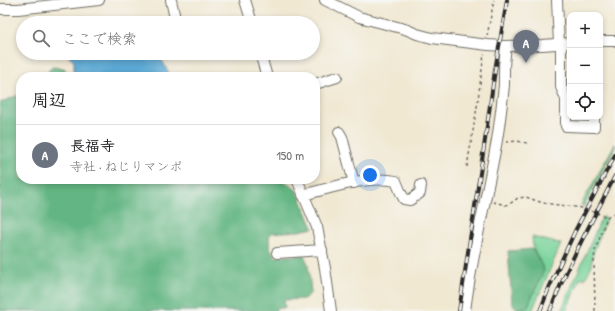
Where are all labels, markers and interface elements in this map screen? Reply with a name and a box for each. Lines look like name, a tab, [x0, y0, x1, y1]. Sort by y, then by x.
map controls	[567, 12, 603, 120]
button: +	[567, 12, 603, 48]
search box	[16, 16, 320, 60]
icon: search	[30, 27, 52, 49]
text: ここで検索	[62, 28, 137, 49]
pin: A	[513, 30, 539, 63]
button: −	[567, 48, 603, 84]
button: locate	[567, 84, 603, 120]
text: 周辺	[32, 88, 66, 111]
text: 長福寺	[70, 135, 115, 156]
text: A	[42, 146, 48, 164]
text: 150 m	[276, 146, 304, 164]
text: 寺社 · ねじりマンポ	[70, 157, 183, 175]
your location	[360, 165, 380, 185]

